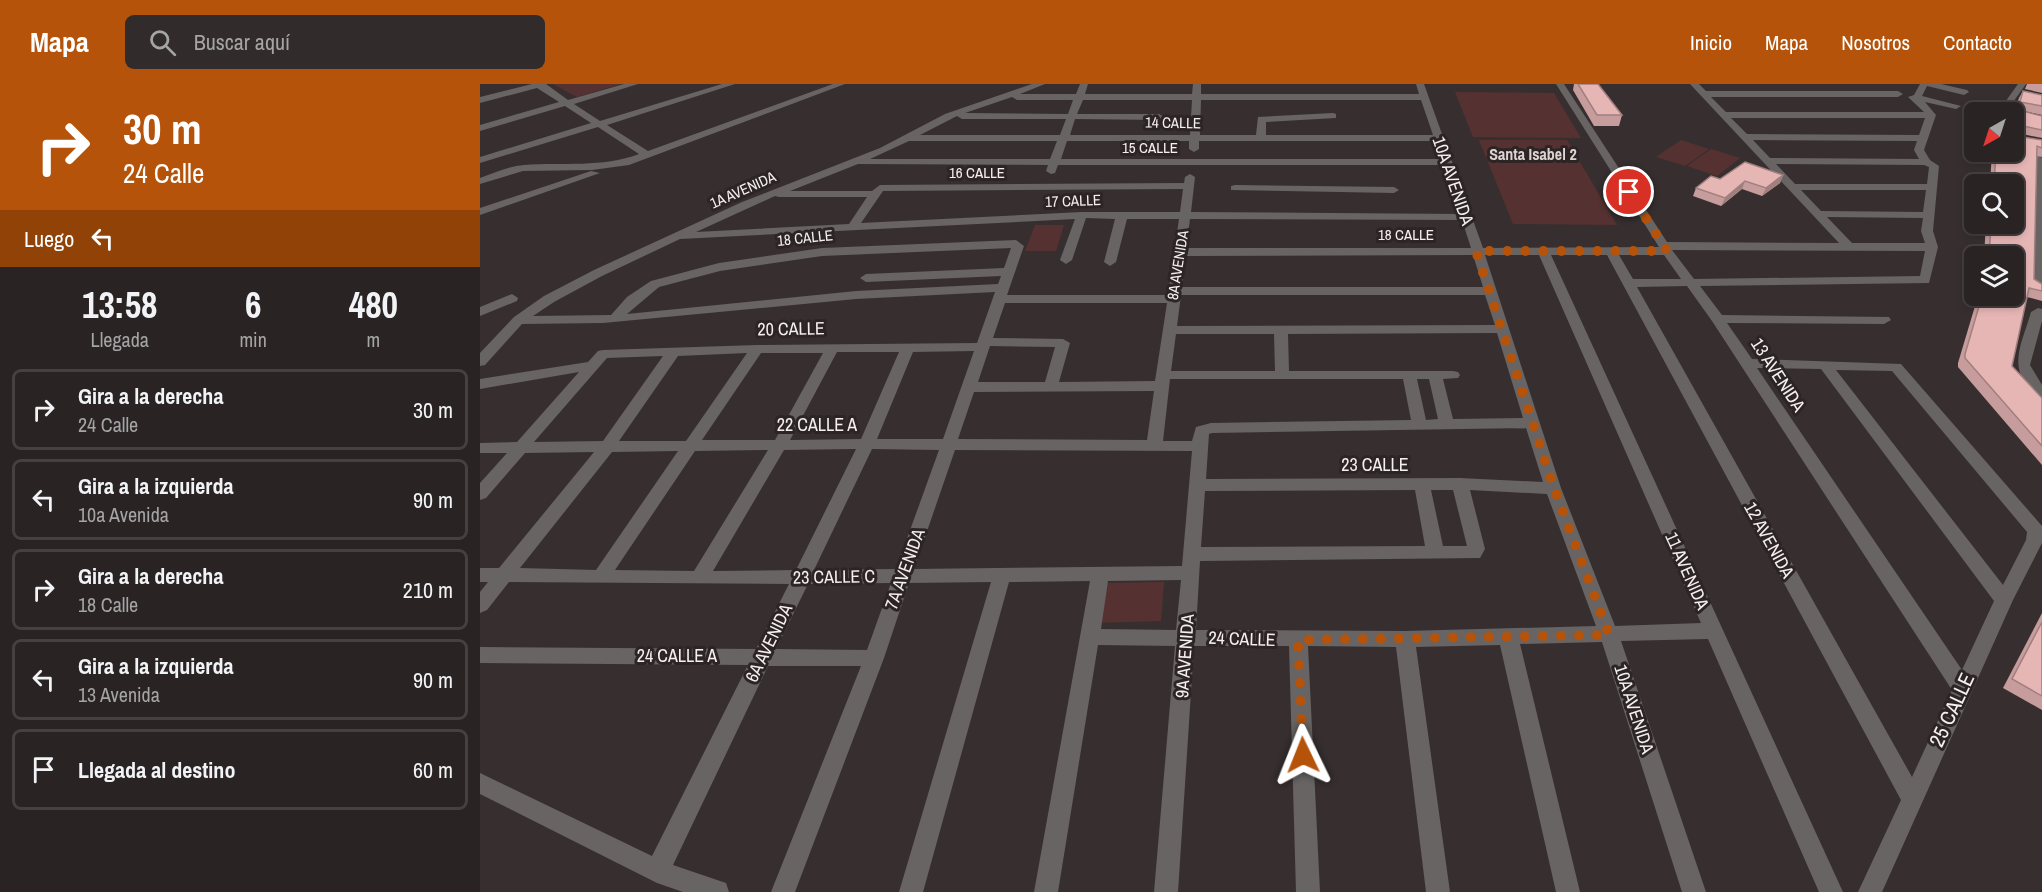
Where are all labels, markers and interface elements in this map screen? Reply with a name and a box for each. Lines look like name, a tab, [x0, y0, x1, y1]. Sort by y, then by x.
search box	[125, 15, 545, 69]
text: Mapa	[30, 23, 89, 61]
icon: search	[146, 26, 179, 59]
text: Buscar aquí	[194, 27, 290, 57]
text: Inicio	[1690, 28, 1732, 57]
text: Mapa	[1765, 28, 1808, 57]
text: Nosotros	[1841, 28, 1910, 57]
text: Contacto	[1943, 28, 2012, 57]
text: 30 m	[123, 101, 202, 157]
north arrow	[1964, 102, 2024, 162]
map controls	[1964, 102, 2024, 306]
icon: right	[24, 108, 102, 186]
street label: 14 CALLE	[1145, 112, 1201, 133]
street label: 10A AVENIDA	[1427, 133, 1480, 229]
street label: 15 CALLE	[1122, 137, 1178, 158]
district label: Santa Isabel 2	[1489, 143, 1577, 165]
text: 24 Calle	[123, 155, 204, 191]
street label: 16 CALLE	[949, 162, 1005, 183]
street label: 1A AVENIDA	[706, 165, 780, 213]
pin	[1603, 166, 1654, 217]
button: search	[1964, 174, 2024, 234]
icon: arrive	[1612, 175, 1645, 208]
street label: 17 CALLE	[1045, 189, 1101, 212]
icon: left	[86, 222, 119, 255]
text: Luego	[24, 224, 74, 254]
street label: 18 CALLE	[776, 224, 834, 251]
street label: 18 CALLE	[1378, 224, 1434, 245]
street label: 8A AVENIDA	[1162, 228, 1193, 301]
button: layers	[1964, 246, 2024, 306]
text: 13:58	[82, 281, 157, 329]
text: 6	[245, 281, 261, 329]
text: 480	[349, 281, 398, 329]
street label: 20 CALLE	[757, 315, 825, 342]
text: Llegada	[91, 326, 149, 353]
text: min	[239, 326, 267, 353]
text: m	[367, 326, 380, 353]
street label: 13 AVENIDA	[1745, 333, 1812, 417]
text: Gira a la derecha	[78, 381, 223, 411]
icon: right	[27, 393, 60, 426]
text: 30 m	[413, 395, 453, 425]
text: 24 Calle	[78, 411, 138, 438]
street label: 22 CALLE A	[777, 412, 857, 437]
street label: 23 CALLE	[1341, 452, 1409, 477]
text: Gira a la izquierda	[78, 471, 233, 501]
icon: left	[27, 483, 60, 516]
text: 90 m	[413, 485, 453, 515]
street label: 12 AVENIDA	[1738, 497, 1801, 582]
text: 10a Avenida	[78, 501, 169, 528]
street label: 7A AVENIDA	[878, 525, 931, 613]
street label: 11 AVENIDA	[1659, 528, 1716, 614]
text: Gira a la derecha	[78, 561, 223, 591]
street label: 23 CALLE C	[793, 563, 875, 590]
icon: right	[27, 573, 60, 606]
text: 210 m	[403, 575, 453, 605]
text: 18 Calle	[78, 591, 138, 618]
street label: 6A AVENIDA	[739, 599, 798, 686]
street label: 9A AVENIDA	[1169, 613, 1200, 699]
street label: 24 CALLE	[1208, 625, 1276, 652]
street label: 24 CALLE A	[637, 643, 717, 668]
text: Gira a la izquierda	[78, 651, 233, 681]
street label: 10A AVENIDA	[1608, 661, 1661, 757]
icon: left	[27, 663, 60, 696]
text: 90 m	[413, 665, 453, 695]
street label: 25 CALLE	[1922, 668, 1981, 751]
text: 13 Avenida	[78, 681, 160, 708]
position arrow	[1271, 723, 1335, 787]
icon: arrive	[27, 753, 60, 786]
text: Llegada al destino	[78, 755, 235, 785]
text: 60 m	[413, 755, 453, 785]

